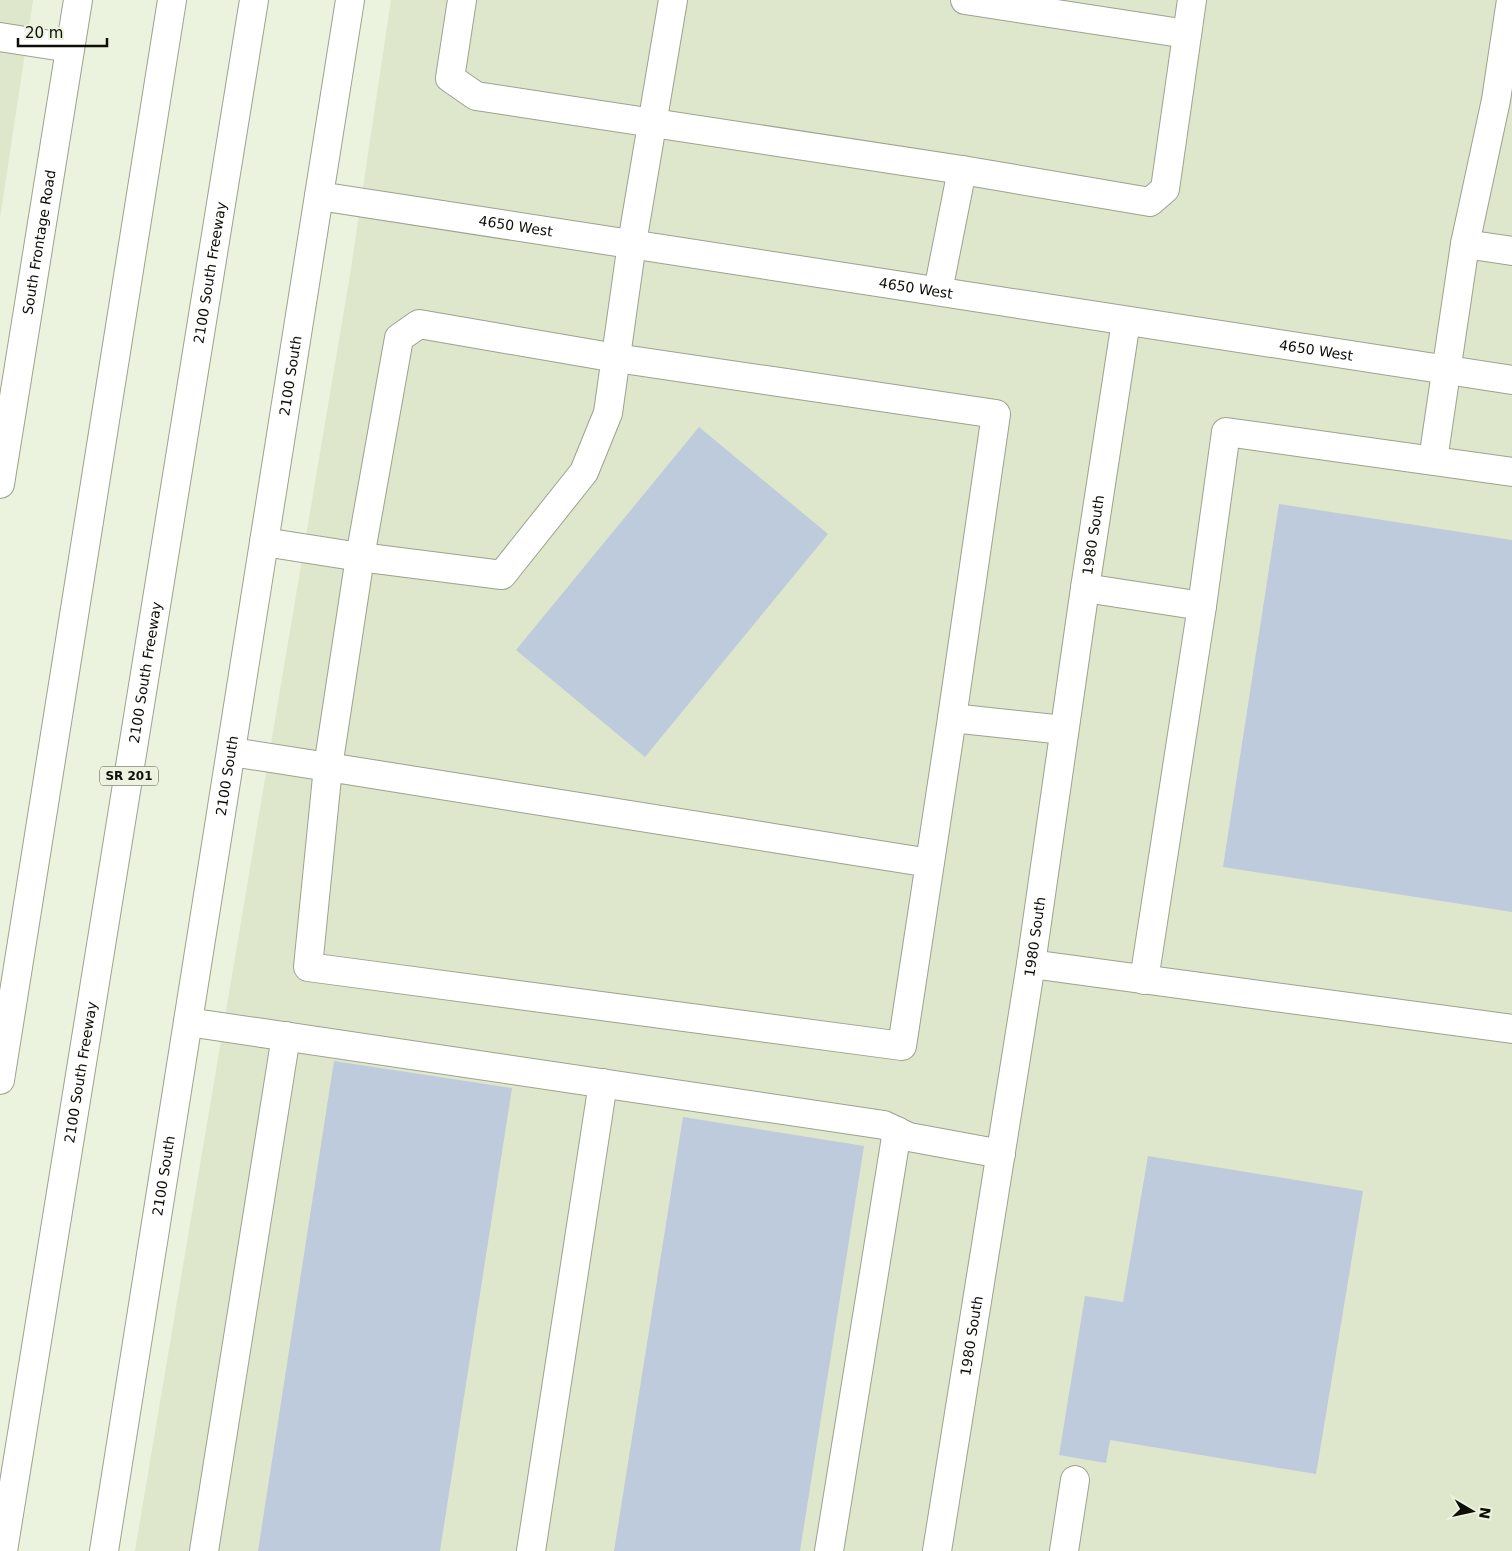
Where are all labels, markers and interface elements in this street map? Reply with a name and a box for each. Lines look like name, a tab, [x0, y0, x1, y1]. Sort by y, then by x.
scale bar	[18, 15, 106, 47]
text: 20 m	[25, 24, 63, 42]
street label: South Frontage Road	[19, 169, 59, 316]
street label: 2100 South Freeway	[191, 201, 229, 345]
street label: 4650 West	[478, 212, 554, 240]
street label: 4650 West	[878, 274, 955, 302]
street label: 2100 South	[276, 335, 305, 417]
street label: 4650 West	[1278, 337, 1355, 364]
street label: 1980 South	[1079, 494, 1107, 576]
street label: 2100 South Freeway	[126, 600, 165, 744]
street label: 2100 South	[213, 735, 241, 817]
road number: SR 201	[100, 766, 158, 786]
street label: 1980 South	[1021, 896, 1049, 978]
street label: 2100 South Freeway	[61, 1000, 100, 1144]
street label: 2100 South	[149, 1135, 178, 1217]
street label: 1980 South	[957, 1295, 986, 1377]
north arrow	[1447, 1486, 1497, 1536]
text: N	[1476, 1506, 1494, 1520]

